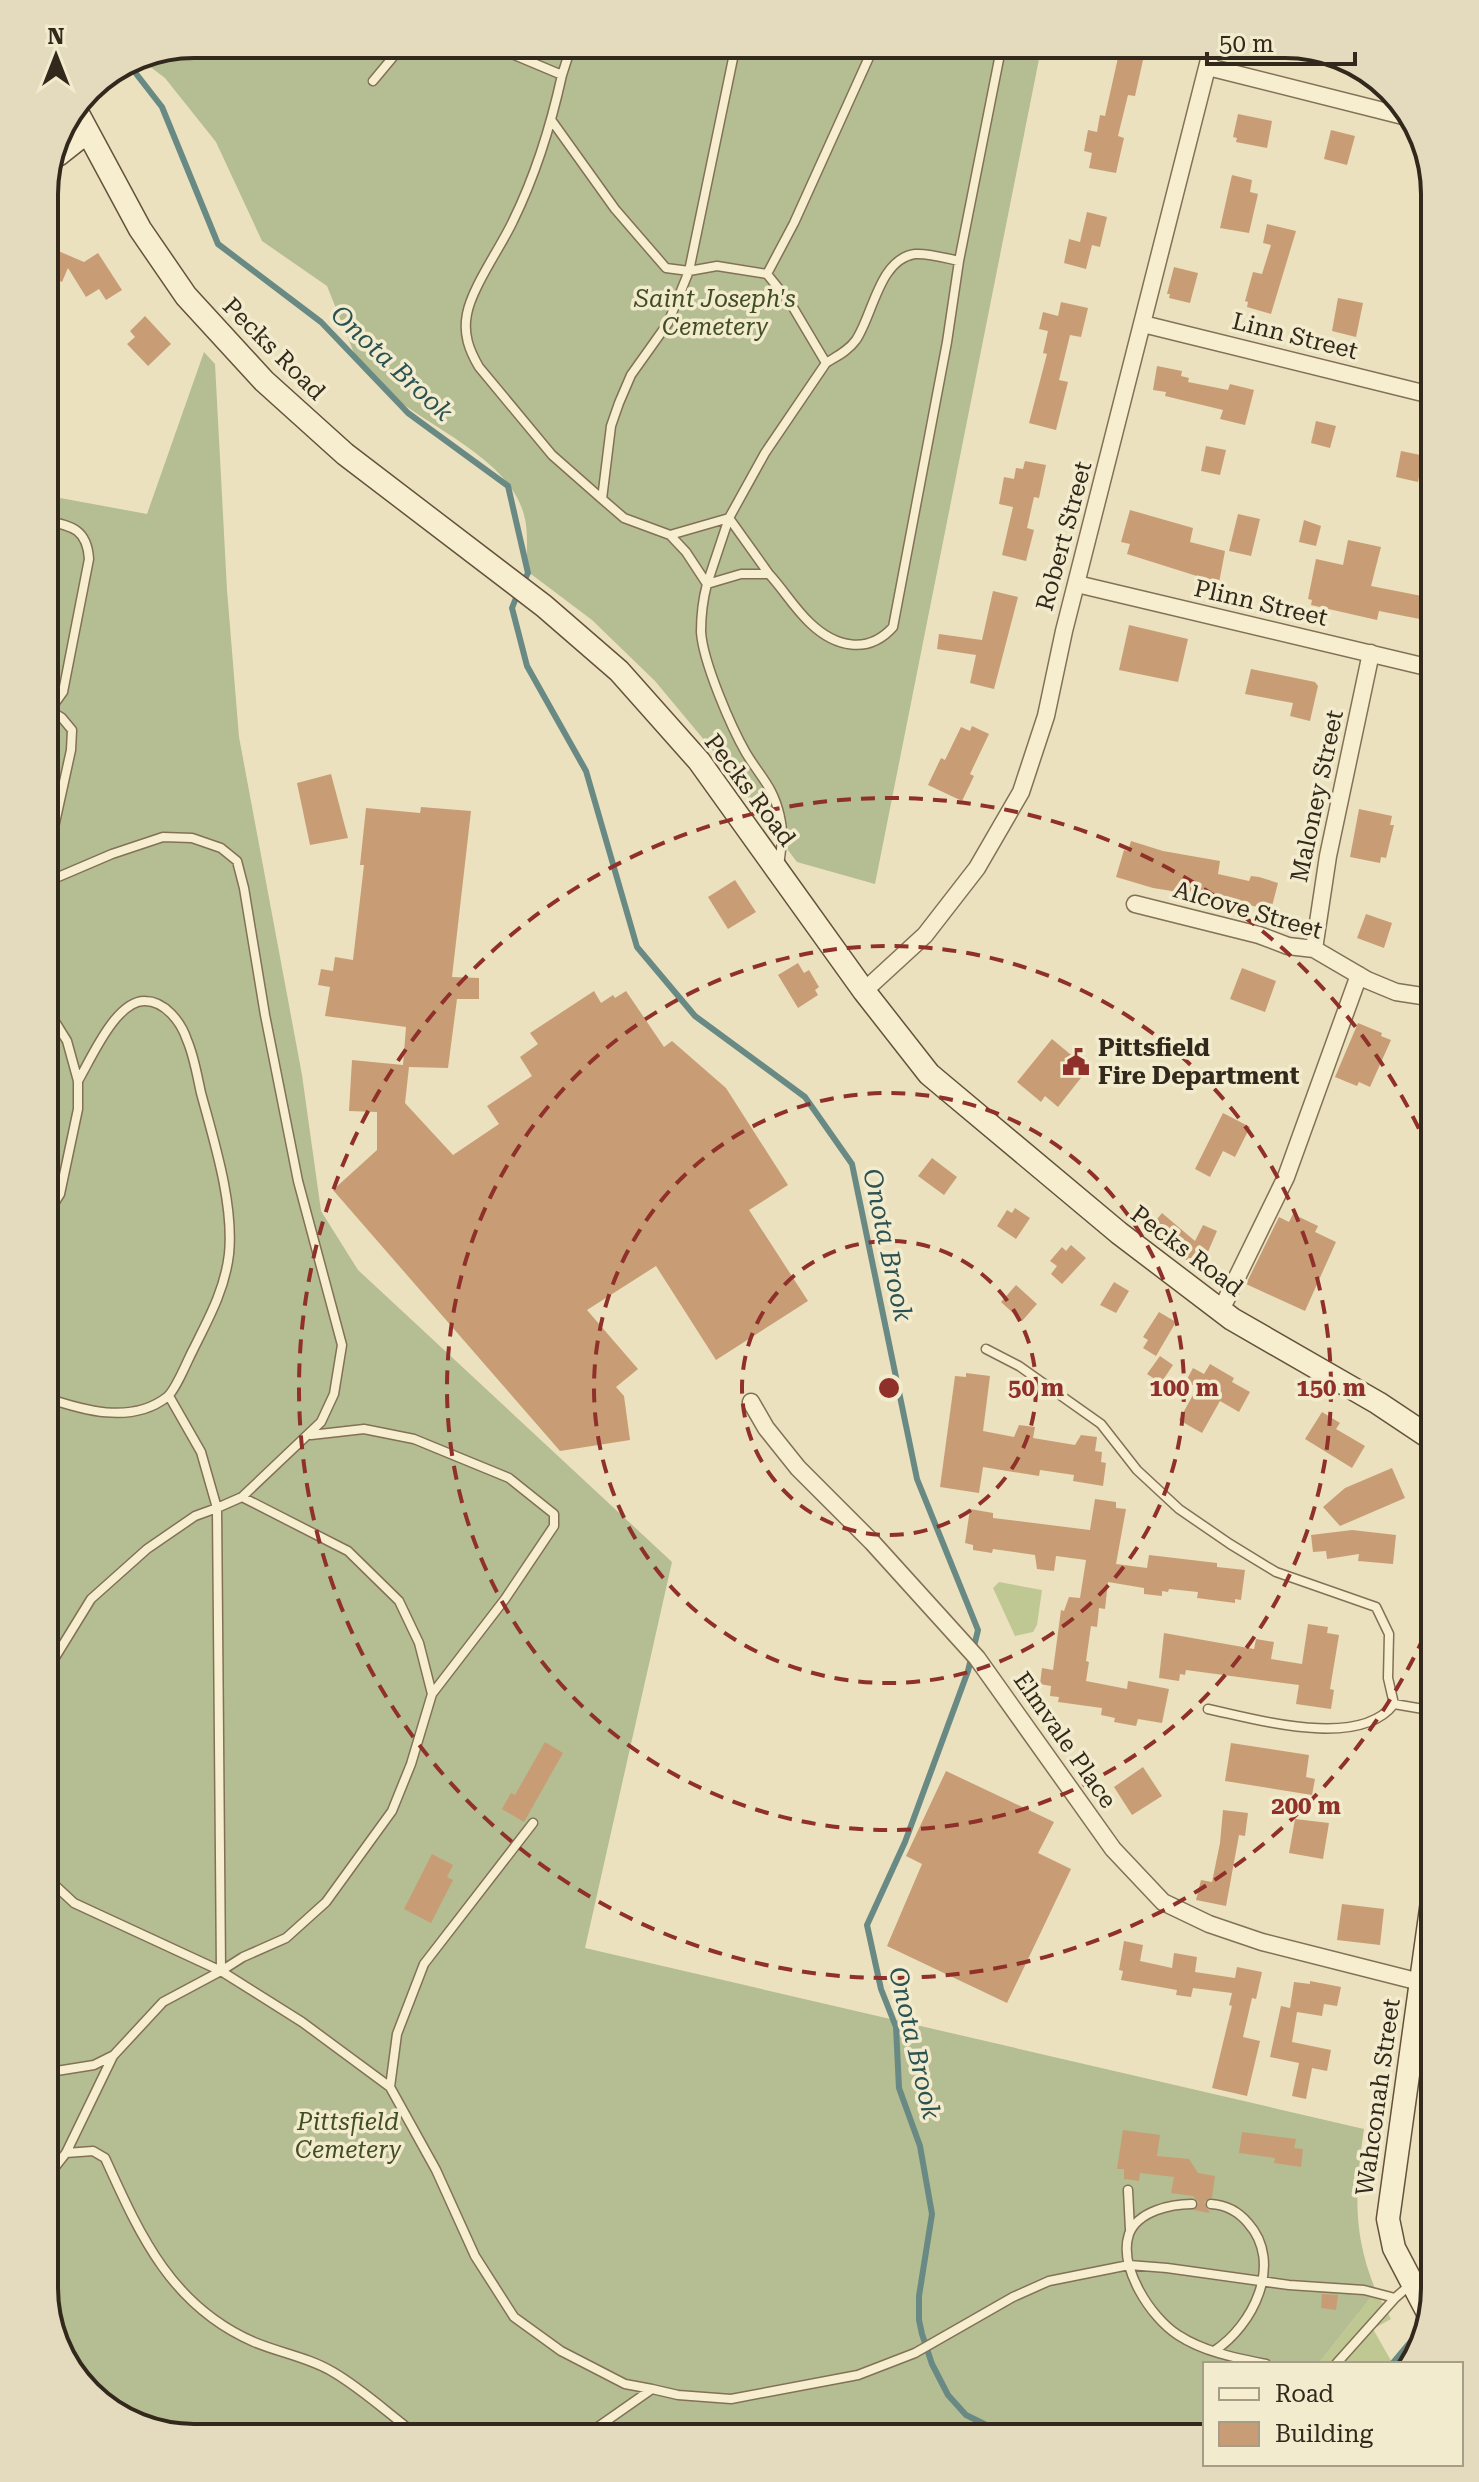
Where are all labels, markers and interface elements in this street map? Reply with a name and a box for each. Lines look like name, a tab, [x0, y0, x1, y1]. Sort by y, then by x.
north arrow	[16, 16, 96, 96]
scale bar	[1207, 16, 1355, 66]
text: N	[48, 24, 65, 49]
text: 50 m	[1219, 30, 1274, 58]
park label: Saint Joseph's Cemetery	[633, 285, 796, 341]
street label: Pecks Road	[217, 292, 331, 406]
water label: Onota Brook	[325, 299, 460, 428]
street label: Linn Street	[1229, 307, 1361, 365]
street label: Robert Street	[1031, 458, 1097, 614]
street label: Plinn Street	[1191, 574, 1331, 632]
street label: Maloney Street	[1285, 707, 1349, 885]
street label: Pecks Road	[699, 728, 801, 852]
street label: Alcove Street	[1170, 875, 1326, 945]
place label: Pittsfield Fire Department	[1098, 1034, 1300, 1090]
public building icon: Pittsfield Fire Department	[1061, 1047, 1091, 1077]
water label: Onota Brook	[857, 1166, 919, 1325]
street label: Pecks Road	[1125, 1200, 1249, 1302]
centre of rings	[875, 1374, 903, 1402]
text: 50 m	[1008, 1374, 1064, 1402]
text: 100 m	[1149, 1374, 1219, 1402]
text: 150 m	[1296, 1374, 1366, 1402]
street label: Elmvale Place	[1008, 1667, 1122, 1813]
text: 200 m	[1271, 1792, 1341, 1820]
water label: Onota Brook	[883, 1964, 947, 2123]
street label: Wahconah Street	[1350, 1997, 1406, 2197]
park label: Pittsfield Cemetery	[295, 2108, 402, 2164]
legend	[1203, 2362, 1463, 2466]
text: Road	[1275, 2380, 1334, 2408]
text: Building	[1275, 2420, 1373, 2448]

